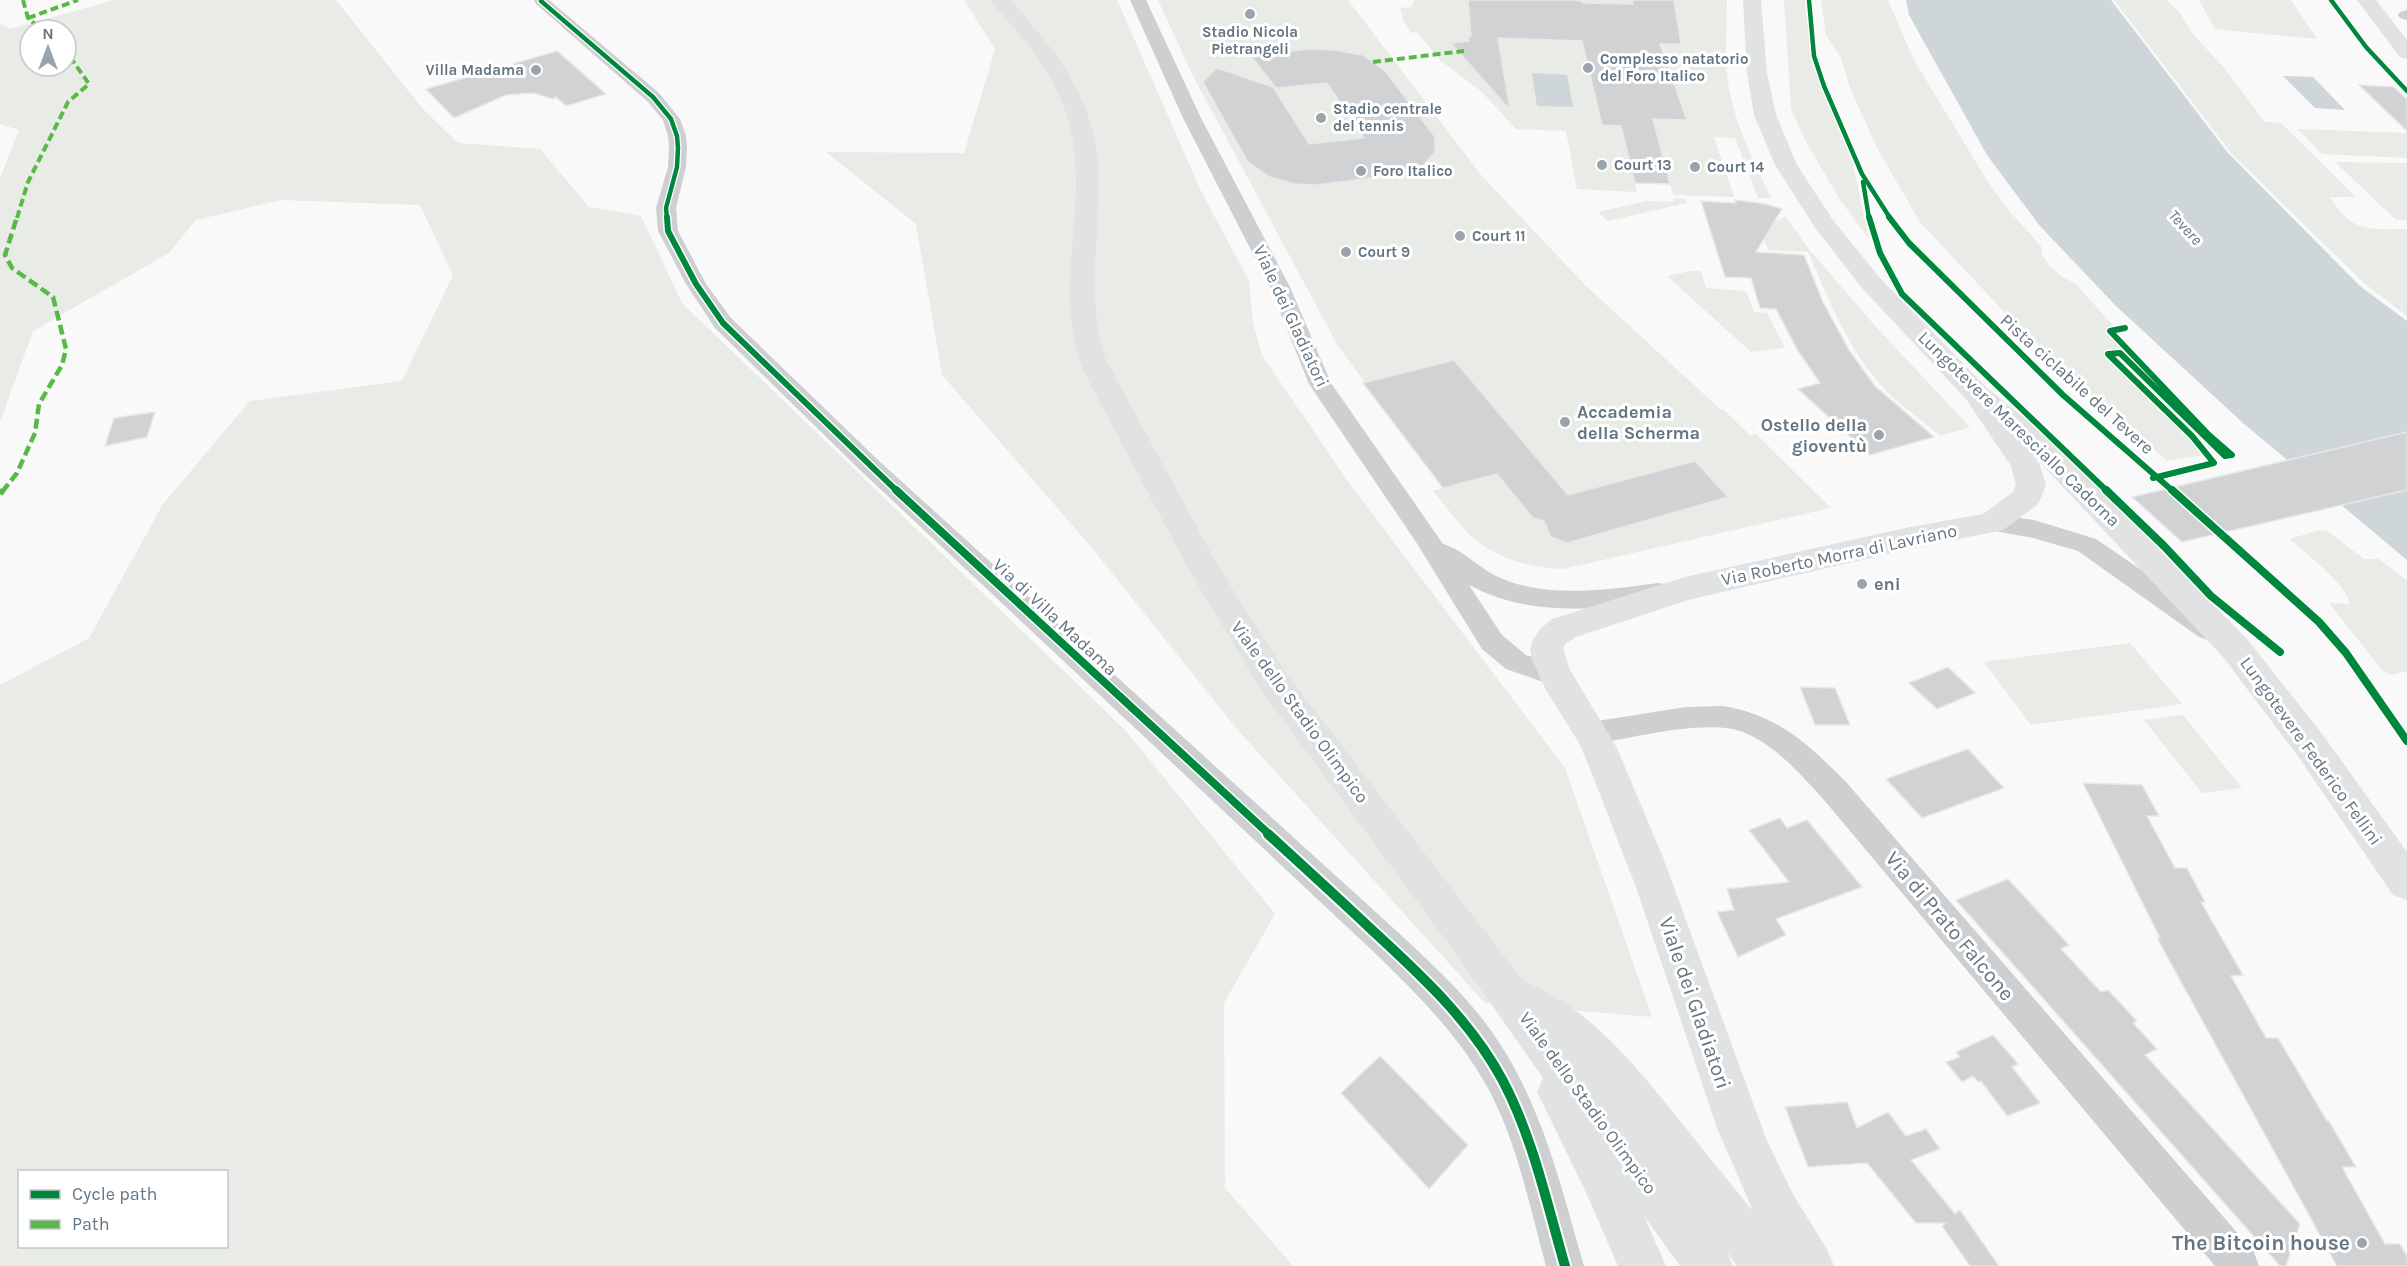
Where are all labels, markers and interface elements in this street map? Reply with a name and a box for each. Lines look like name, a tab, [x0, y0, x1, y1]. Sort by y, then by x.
marker: Stadio Nicola Pietrangeli	[1243, 7, 1257, 21]
north arrow	[18, 18, 78, 78]
place label: Stadio Nicola Pietrangeli	[1202, 23, 1298, 58]
text: N	[42, 24, 54, 43]
place label: Complesso natatorio del Foro Italico	[1600, 50, 1749, 85]
place label: Villa Madama	[425, 61, 524, 79]
marker: Complesso natatorio del Foro Italico	[1581, 61, 1595, 75]
marker: Villa Madama	[529, 63, 543, 77]
place label: Stadio centrale del tennis	[1333, 100, 1442, 135]
marker: Stadio centrale del tennis	[1314, 111, 1328, 125]
place label: Court 13	[1614, 156, 1672, 174]
marker: Court 13	[1595, 158, 1609, 172]
place label: Court 14	[1707, 158, 1764, 176]
marker: Court 14	[1688, 160, 1702, 174]
place label: Foro Italico	[1373, 162, 1453, 180]
marker: Foro Italico	[1354, 164, 1368, 178]
water label: Tevere	[2165, 206, 2207, 249]
place label: Court 11	[1472, 227, 1526, 245]
marker: Court 11	[1453, 229, 1467, 243]
street label: Viale dei Gladiatori	[1248, 241, 1334, 391]
place label: Court 9	[1358, 243, 1410, 261]
marker: Court 9	[1339, 245, 1353, 259]
street label: Pista ciclabile del Tevere	[1996, 309, 2158, 459]
street label: Lungotevere Maresciallo Cadorna	[1913, 326, 2125, 532]
place label: Accademia della Scherma	[1577, 401, 1700, 444]
place label: Ostello della gioventù	[1761, 414, 1867, 457]
marker: Accademia della Scherma	[1558, 415, 1572, 429]
marker: Ostello della gioventù	[1872, 428, 1886, 442]
street label: Via Roberto Morra di Lavriano	[1719, 519, 1959, 591]
street label: Via di Villa Madama	[988, 554, 1122, 680]
place label: eni	[1874, 573, 1901, 595]
marker: eni	[1855, 577, 1869, 591]
street label: Viale dello Stadio Olimpico	[1227, 617, 1373, 807]
street label: Lungotevere Federico Fellini	[2235, 652, 2387, 850]
street label: Via di Prato Falcone	[1881, 847, 2019, 1005]
street label: Viale dei Gladiatori	[1654, 914, 1736, 1092]
street label: Viale dello Stadio Olimpico	[1515, 1008, 1661, 1198]
legend	[18, 1170, 228, 1248]
text: Cycle path	[72, 1183, 157, 1205]
text: Path	[72, 1213, 110, 1235]
place label: The Bitcoin house	[2172, 1231, 2350, 1255]
marker: The Bitcoin house	[2355, 1236, 2369, 1250]

